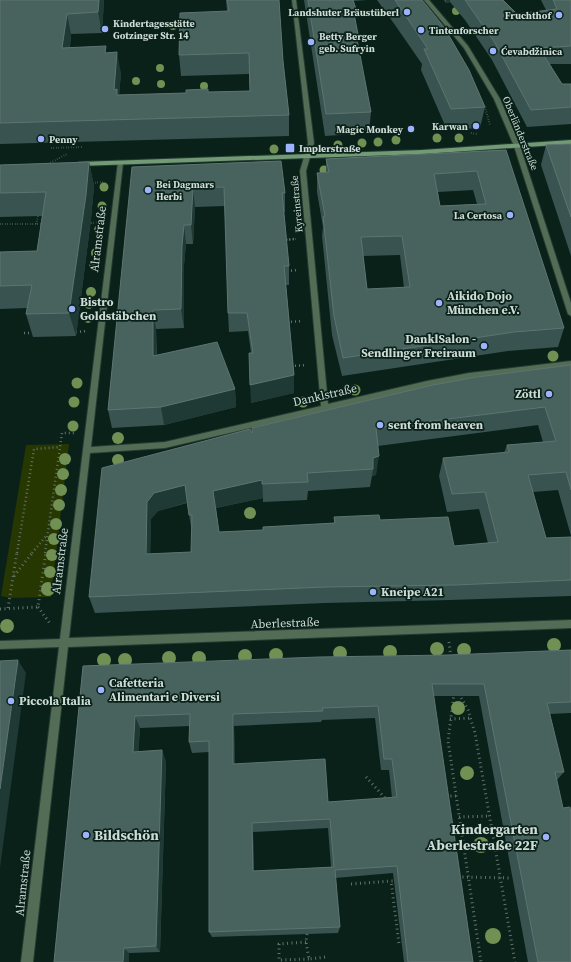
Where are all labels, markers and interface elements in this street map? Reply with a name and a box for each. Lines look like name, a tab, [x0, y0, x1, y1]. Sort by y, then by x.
place label: Landshuter Bräustüberl	[288, 6, 399, 19]
marker: Landshuter Bräustüberl	[402, 7, 412, 17]
place label: Fruchthof	[505, 9, 552, 22]
marker: Fruchthof	[554, 10, 564, 20]
place label: Kindertagesstätte Gotzinger Str. 14	[113, 17, 195, 42]
marker: Kindertagesstätte Gotzinger Str. 14	[100, 24, 110, 34]
place label: Tintenforscher	[429, 24, 499, 37]
marker: Tintenforscher	[416, 25, 426, 35]
place label: Betty Berger geb. Sufryin	[319, 30, 377, 55]
marker: Betty Berger geb. Sufryin	[306, 37, 316, 47]
place label: Ćevabdžinica	[501, 45, 563, 58]
marker: Ćevabdžinica	[488, 46, 498, 56]
street label: Oberländerstraße	[500, 94, 541, 172]
place label: Karwan	[432, 120, 468, 133]
marker: Karwan	[471, 121, 481, 131]
place label: Magic Monkey	[336, 123, 404, 136]
marker: Magic Monkey	[406, 124, 416, 134]
place label: Penny	[49, 133, 78, 146]
marker: Penny	[36, 134, 46, 144]
marker: Implerstraße	[284, 142, 296, 154]
place label: Implerstraße	[299, 142, 361, 155]
street label: Kyreinstraße	[288, 175, 305, 233]
place label: Bei Dagmars Herbi	[156, 178, 215, 203]
marker: Bei Dagmars Herbi	[143, 185, 153, 195]
street label: Alramstraße	[86, 205, 110, 273]
place label: La Certosa	[454, 209, 503, 222]
marker: La Certosa	[505, 210, 515, 220]
place label: Aikido Dojo München e.V.	[447, 288, 520, 318]
place label: Bistro Goldstäbchen	[80, 294, 157, 324]
marker: Aikido Dojo München e.V.	[434, 298, 444, 308]
marker: Bistro Goldstäbchen	[67, 304, 77, 314]
place label: DanklSalon - Sendlinger Freiraum	[361, 331, 476, 361]
marker: DanklSalon - Sendlinger Freiraum	[479, 341, 489, 351]
street label: Danklstraße	[291, 380, 359, 410]
place label: Zöttl	[515, 386, 541, 402]
marker: Zöttl	[544, 389, 554, 399]
place label: sent from heaven	[388, 417, 484, 433]
marker: sent from heaven	[375, 420, 385, 430]
street label: Alramstraße	[48, 527, 72, 595]
place label: Kneipe A21	[381, 584, 444, 600]
marker: Kneipe A21	[368, 587, 378, 597]
street label: Aberlestraße	[250, 614, 320, 632]
place label: Cafetteria Alimentari e Diversi	[109, 675, 220, 705]
marker: Cafetteria Alimentari e Diversi	[96, 685, 106, 695]
place label: Piccola Italia	[19, 693, 92, 709]
marker: Piccola Italia	[6, 696, 16, 706]
place label: Kindergarten Aberlestraße 22F	[427, 819, 538, 855]
place label: Bildschön	[94, 825, 159, 845]
marker: Bildschön	[81, 830, 91, 840]
marker: Kindergarten Aberlestraße 22F	[541, 832, 551, 842]
street label: Alramstraße	[12, 849, 34, 917]

